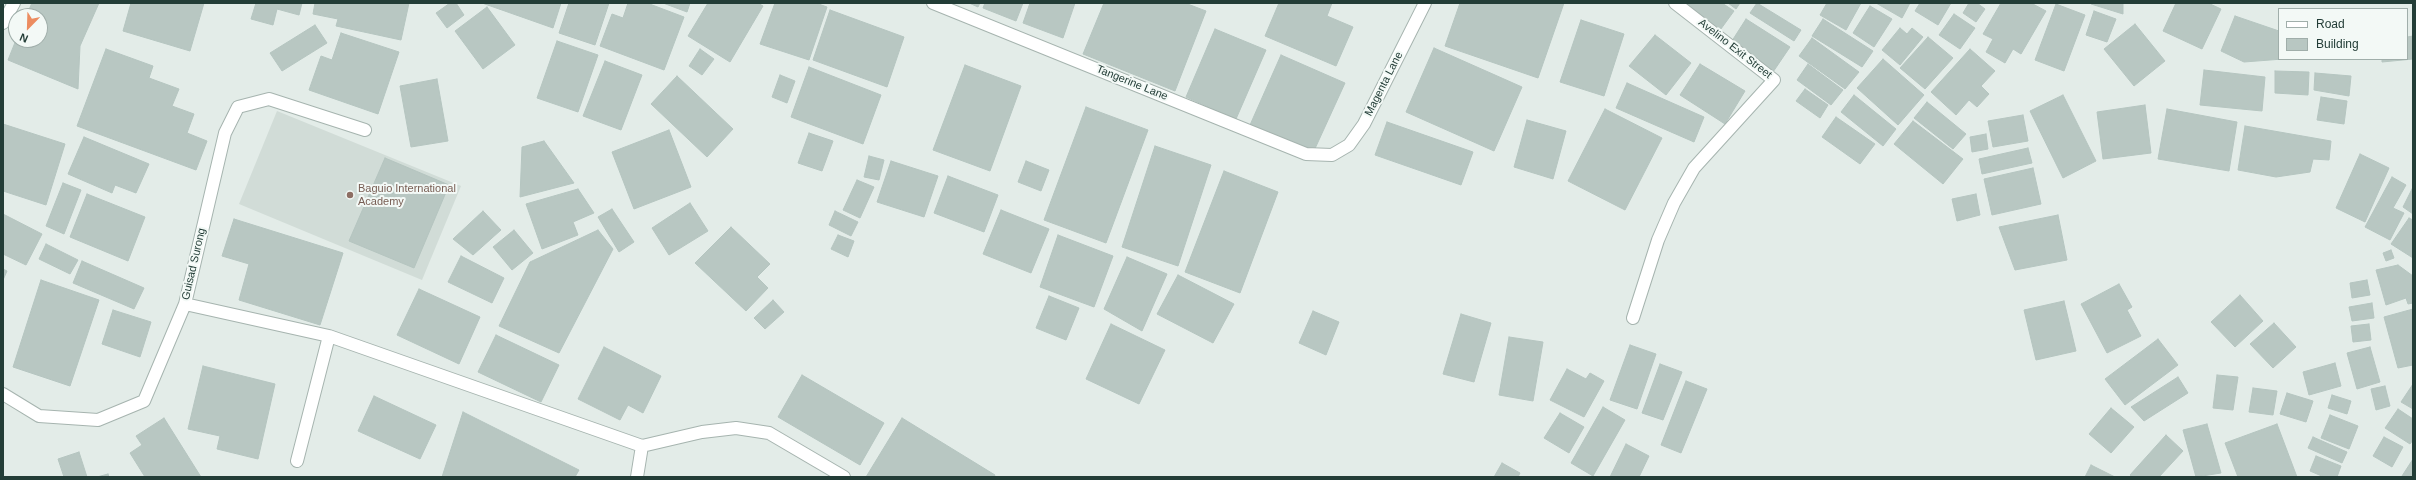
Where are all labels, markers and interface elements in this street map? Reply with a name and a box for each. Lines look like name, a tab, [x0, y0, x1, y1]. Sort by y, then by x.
north arrow	[8, 8, 48, 48]
legend	[2278, 8, 2408, 60]
street label: Avelino Exit Street	[1696, 16, 1774, 82]
text: Road	[2316, 17, 2345, 31]
text: N	[18, 31, 30, 45]
text: Building	[2316, 37, 2359, 51]
street label: Magenta Lane	[1362, 50, 1406, 118]
street label: Tangerine Lane	[1094, 63, 1170, 103]
place label: Baguio International Academy	[358, 182, 456, 208]
marker: Baguio International Academy	[345, 190, 355, 200]
street label: Guisad Surong	[179, 227, 209, 301]

